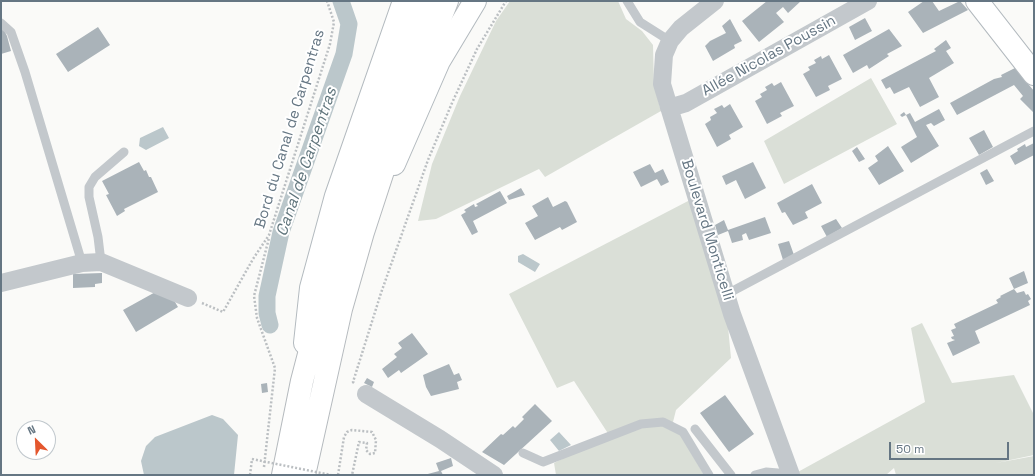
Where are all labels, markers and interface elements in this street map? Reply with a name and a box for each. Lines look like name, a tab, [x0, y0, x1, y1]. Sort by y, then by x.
street label: Allée Nicolas Poussin	[699, 12, 839, 100]
street label: Bord du Canal de Carpentras	[251, 27, 329, 231]
water label: Canal de Carpentras	[273, 85, 341, 239]
street label: Boulevard Monticelli	[677, 157, 737, 303]
north arrow	[16, 420, 56, 460]
text: N	[25, 422, 38, 438]
scale bar	[891, 434, 1011, 460]
text: 50 m	[896, 441, 924, 457]

